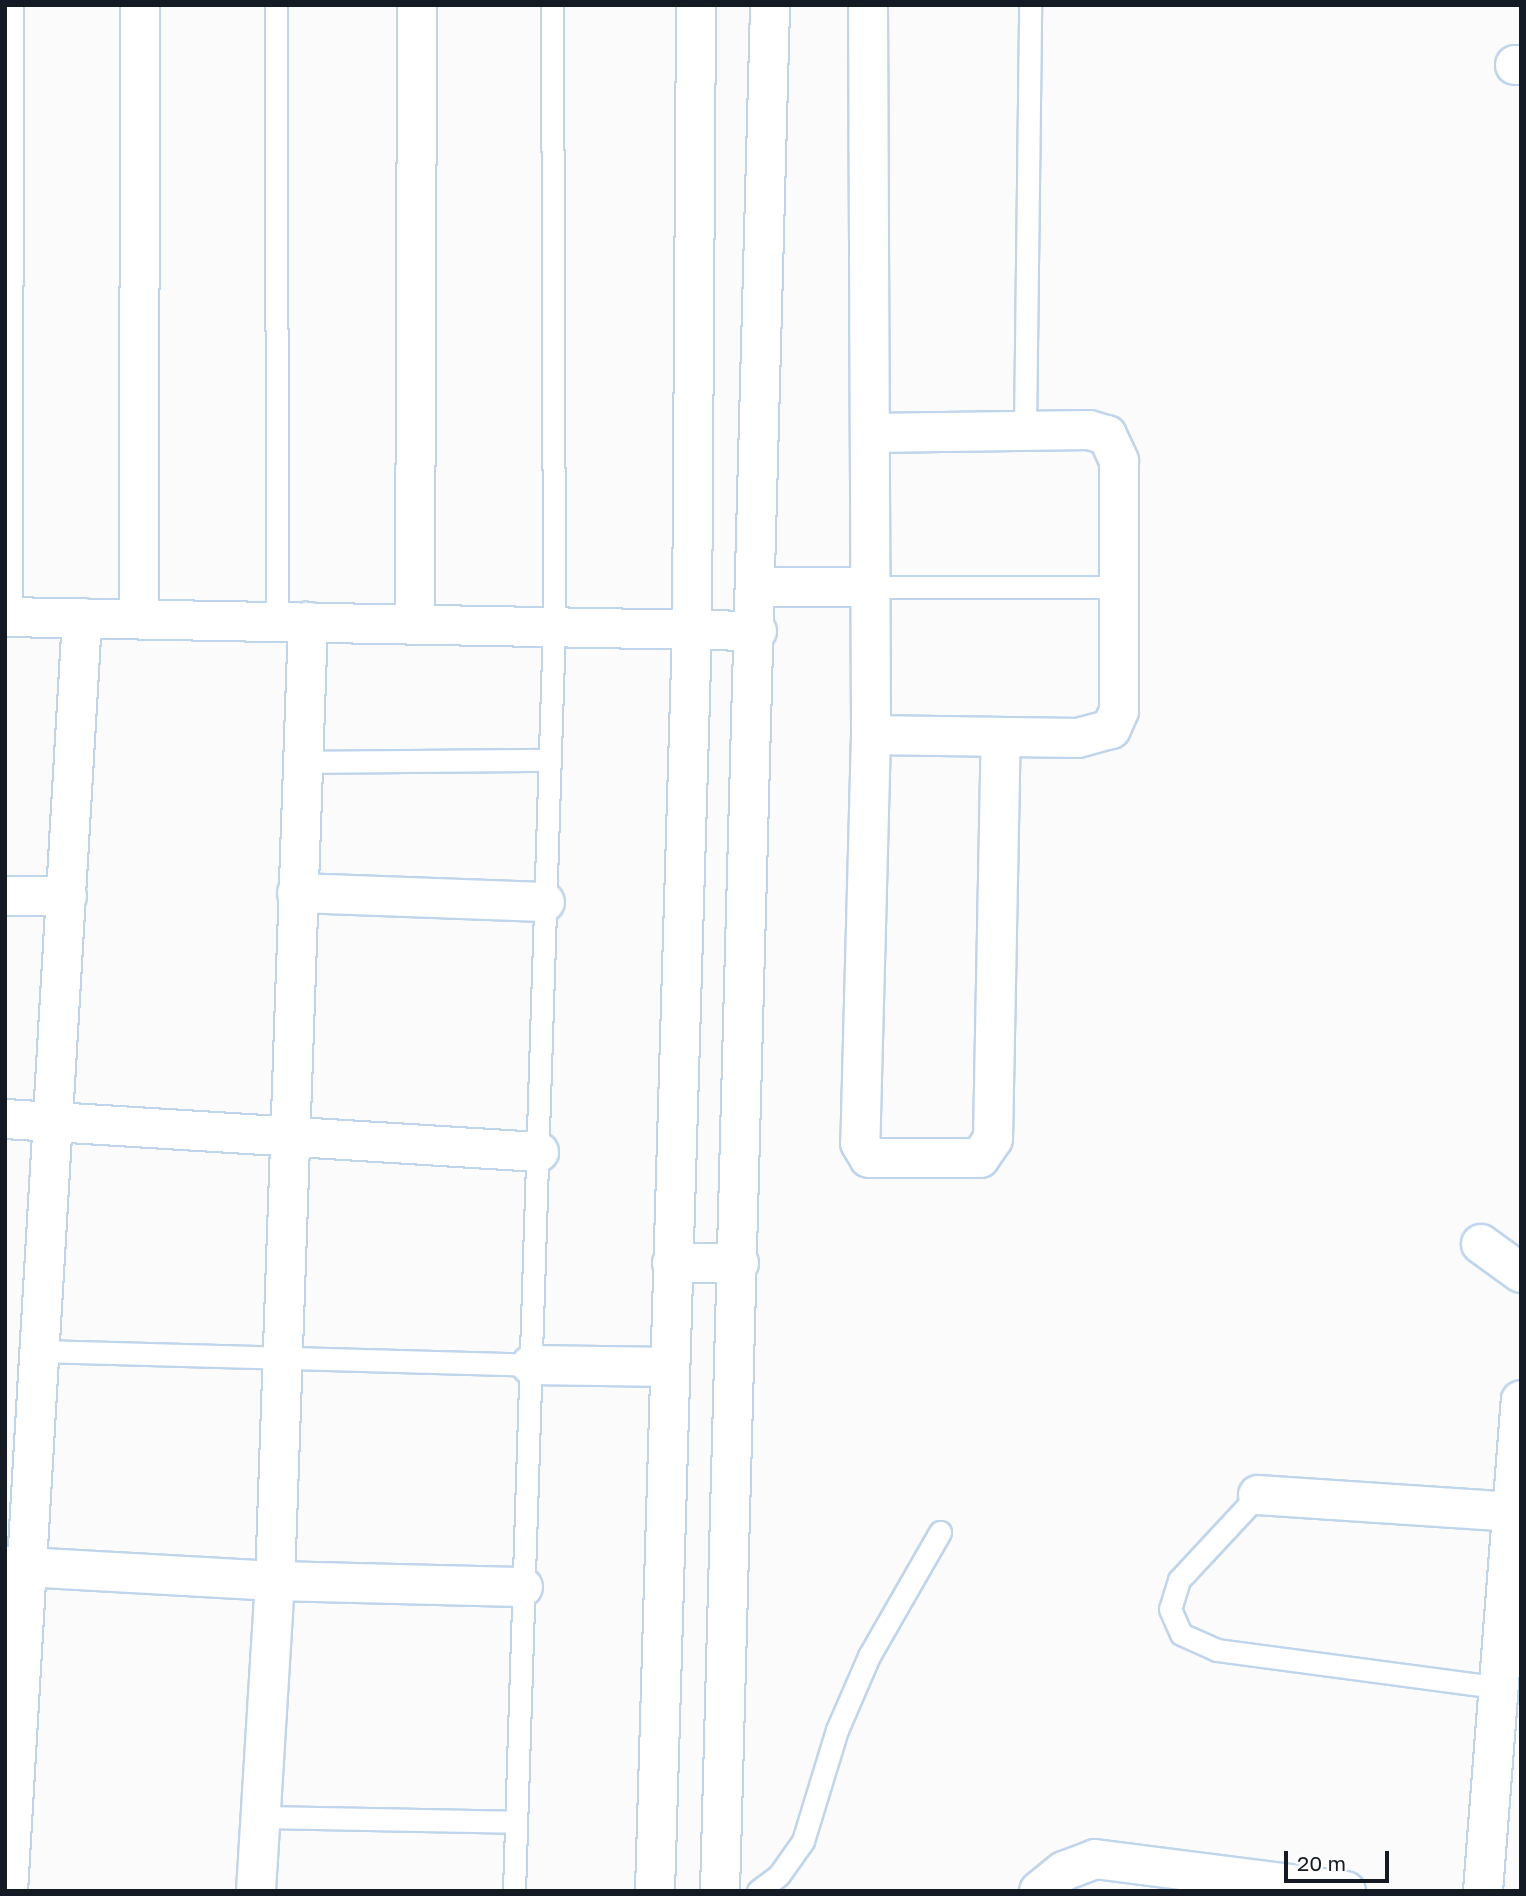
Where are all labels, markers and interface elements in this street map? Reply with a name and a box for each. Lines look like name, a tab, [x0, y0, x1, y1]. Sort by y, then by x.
scale bar	[1288, 1836, 1393, 1880]
text: 20 m	[1297, 1850, 1346, 1876]

